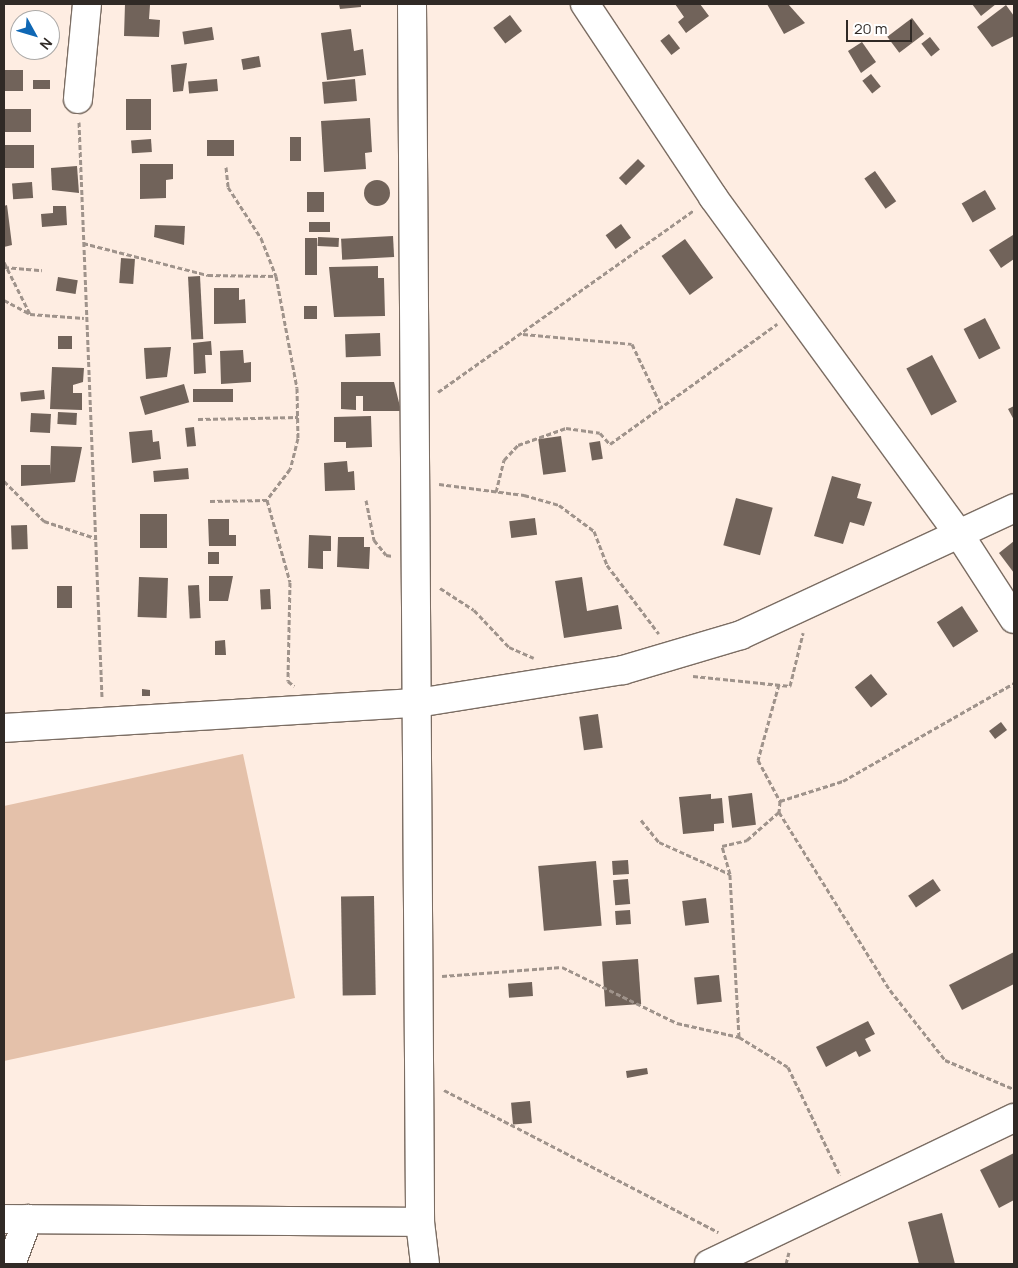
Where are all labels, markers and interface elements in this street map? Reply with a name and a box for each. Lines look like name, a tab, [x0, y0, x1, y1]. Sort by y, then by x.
north arrow	[10, 10, 60, 60]
scale bar	[848, 10, 914, 42]
text: 20 m	[854, 18, 887, 39]
text: N	[36, 34, 57, 54]

